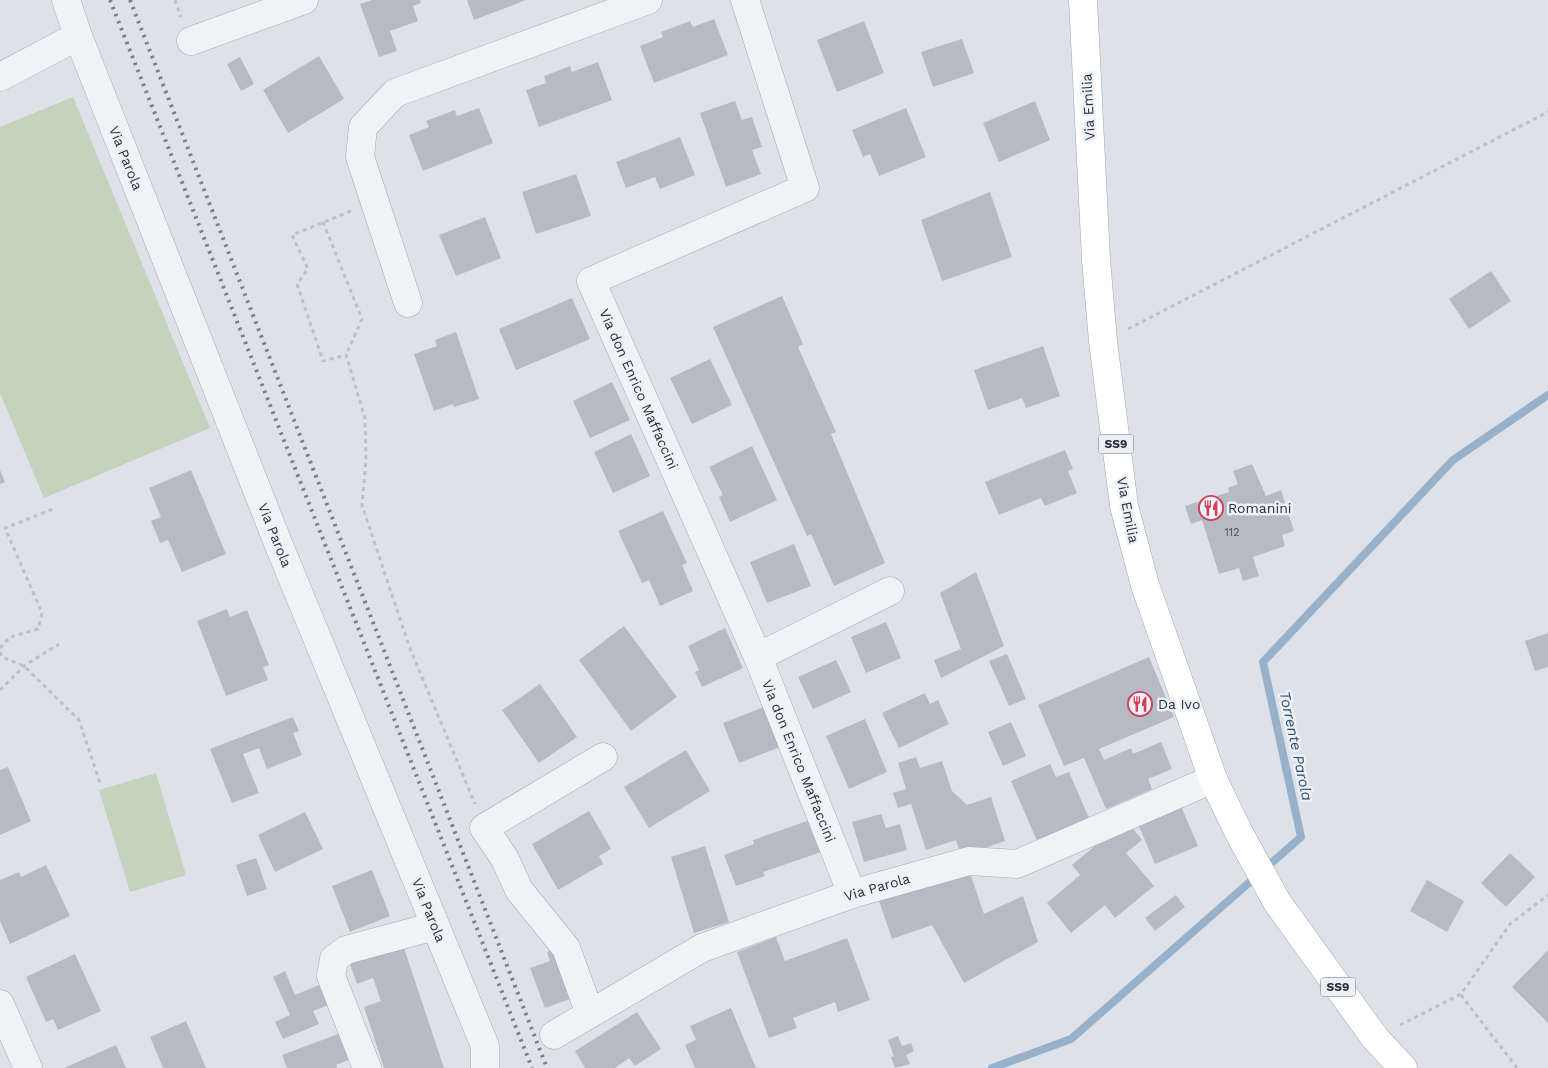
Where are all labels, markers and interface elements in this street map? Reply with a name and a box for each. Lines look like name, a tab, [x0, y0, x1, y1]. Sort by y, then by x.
street label: Via Emilia	[1078, 73, 1098, 141]
street label: Via Parola	[106, 124, 146, 192]
street label: Via don Enrico Maffaccini	[596, 306, 682, 472]
road number: SS9	[1098, 434, 1134, 454]
street label: Via Emilia	[1114, 476, 1142, 545]
restaurant icon: Romanini	[1198, 495, 1224, 521]
place label: Romanini	[1228, 500, 1292, 516]
street label: Via Parola	[255, 501, 295, 569]
house number: 112	[1225, 526, 1240, 539]
street label: Via don Enrico Maffaccini	[759, 677, 839, 845]
water label: Torrente Parola	[1276, 690, 1316, 802]
restaurant icon: Da Ivo	[1127, 691, 1153, 717]
place label: Da Ivo	[1158, 696, 1200, 712]
street label: Via Parola	[842, 870, 912, 904]
street label: Via Parola	[409, 876, 449, 944]
road number: SS9	[1320, 978, 1356, 996]

